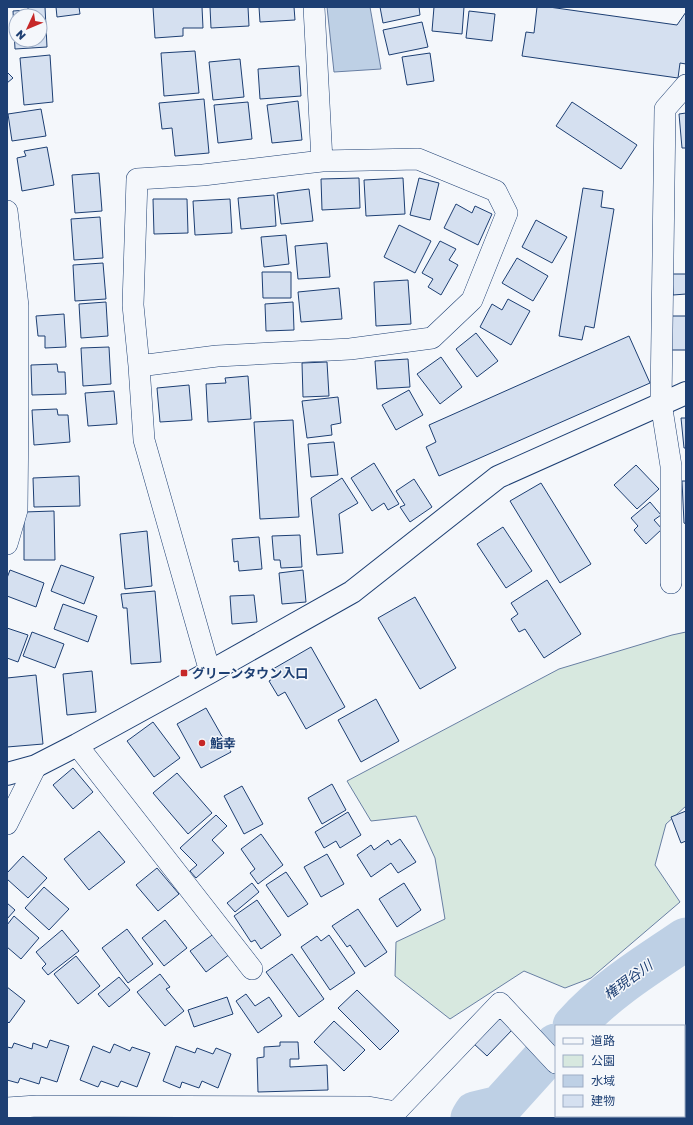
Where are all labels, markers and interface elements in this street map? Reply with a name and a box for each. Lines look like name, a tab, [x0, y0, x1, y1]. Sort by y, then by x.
north arrow	[8, 8, 48, 48]
text: N	[13, 28, 28, 43]
place label: グリーンタウン入口	[192, 665, 308, 681]
marker: グリーンタウン入口	[179, 668, 189, 678]
place label: 鮨幸	[210, 735, 236, 751]
marker: 鮨幸	[197, 738, 207, 748]
water label: 権現谷川	[600, 955, 657, 1003]
legend	[555, 1025, 685, 1117]
text: 道路	[591, 1033, 615, 1048]
text: 公園	[591, 1053, 615, 1068]
text: 水域	[591, 1073, 615, 1088]
text: 建物	[591, 1093, 615, 1108]

